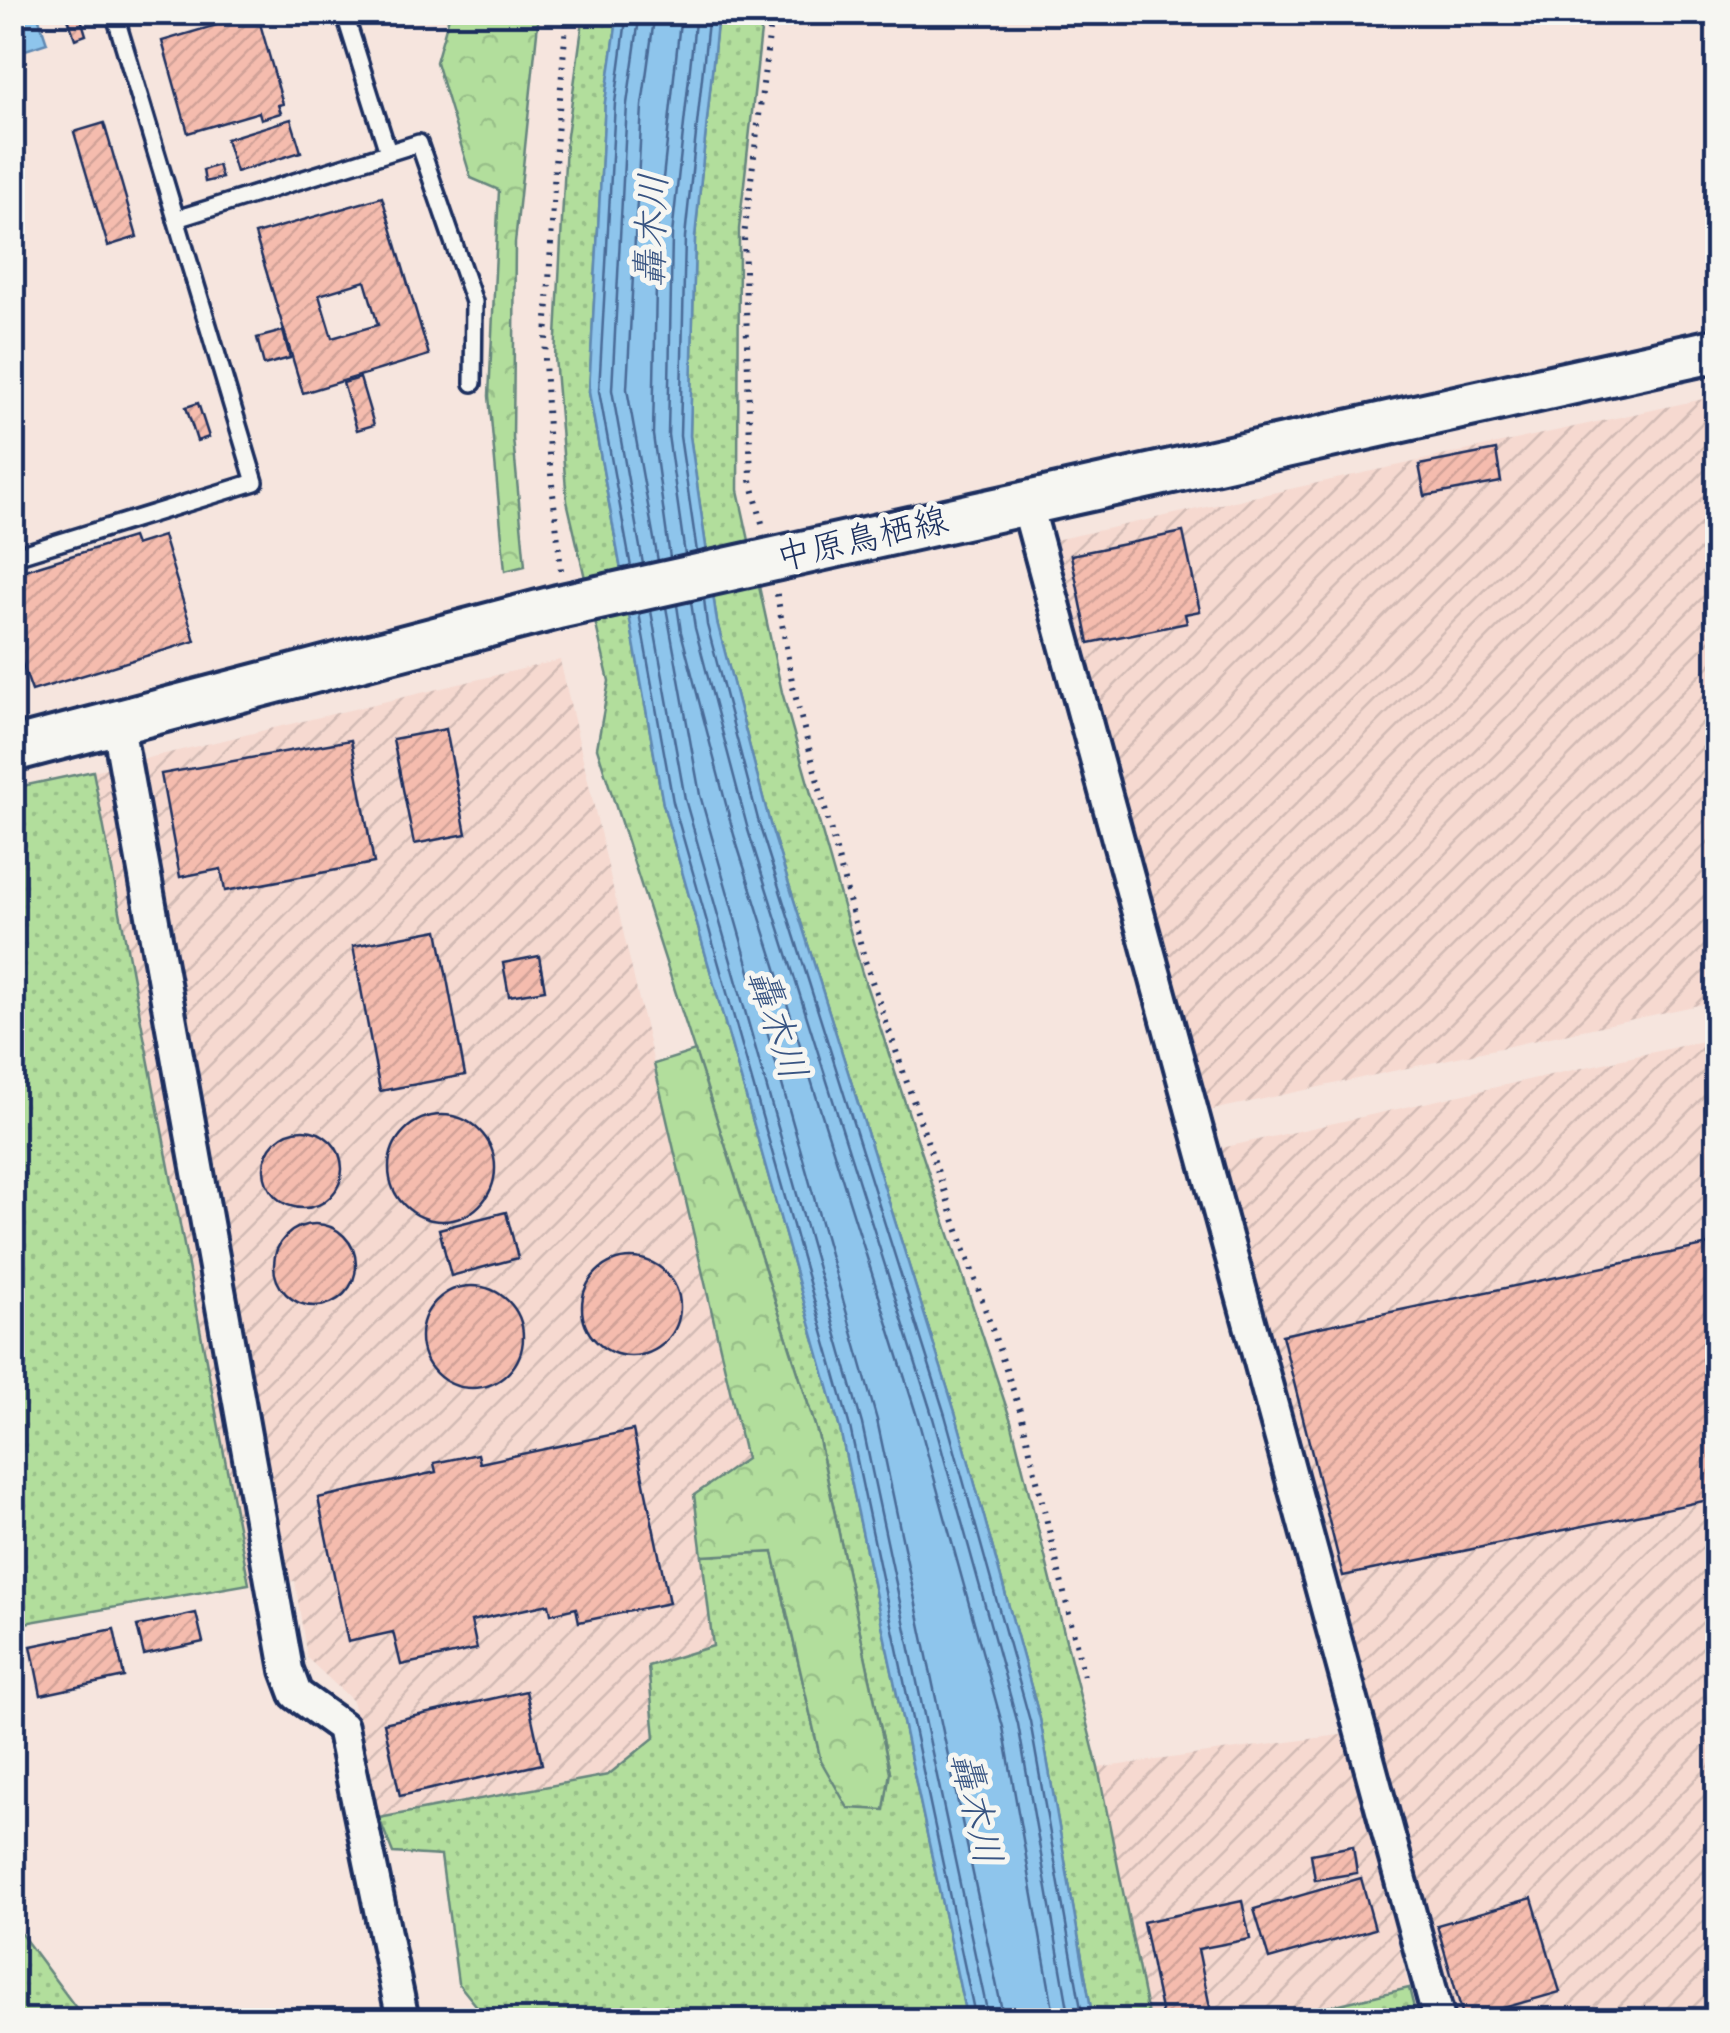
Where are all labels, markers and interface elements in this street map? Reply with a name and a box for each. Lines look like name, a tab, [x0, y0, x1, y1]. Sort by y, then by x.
water label: 轟木川	[625, 172, 681, 288]
street label: 中原鳥栖線	[772, 496, 953, 583]
water label: 轟木川	[734, 962, 818, 1087]
water label: 轟木川	[937, 1747, 1013, 1870]

